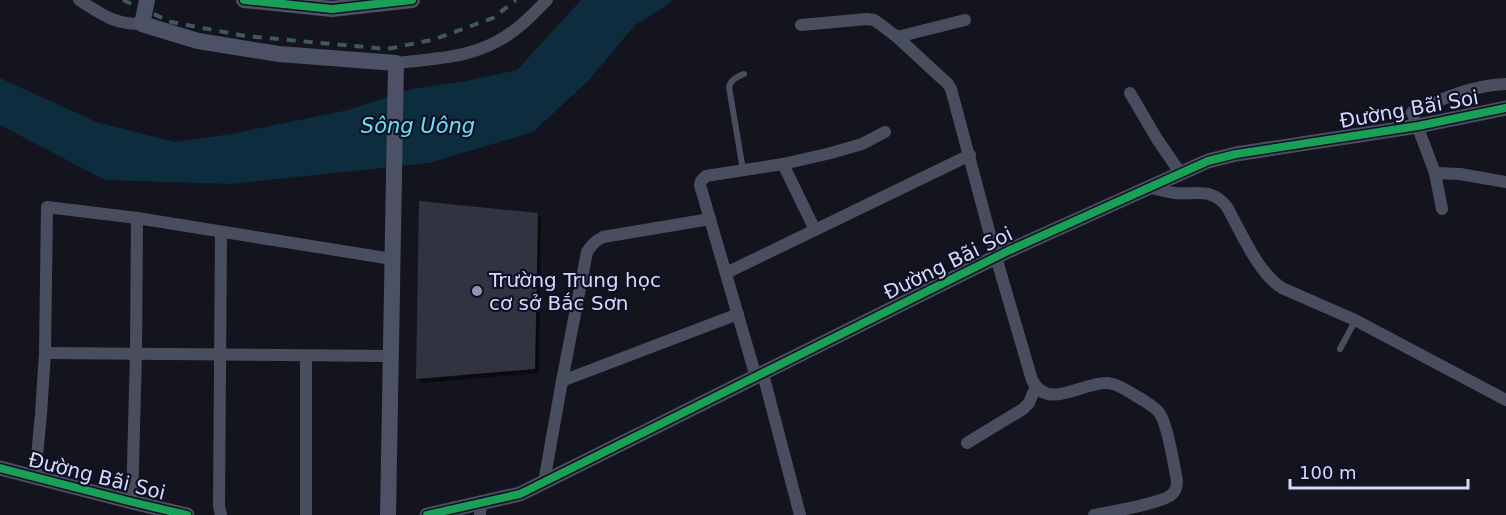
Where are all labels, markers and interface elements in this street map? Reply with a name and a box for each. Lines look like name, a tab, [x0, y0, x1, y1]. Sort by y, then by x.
street label: Đường Bãi Soi	[1338, 85, 1480, 133]
water label: Sông Uông	[361, 114, 475, 138]
street label: Đường Bãi Soi	[880, 221, 1016, 305]
place label: Trường Trung học cơ sở Bắc Sơn	[488, 268, 661, 315]
marker: Trường Trung học cơ sở Bắc Sơn	[470, 284, 484, 298]
street label: Đường Bãi Soi	[26, 447, 168, 505]
scale bar	[1290, 452, 1468, 490]
text: 100 m	[1299, 462, 1357, 483]

